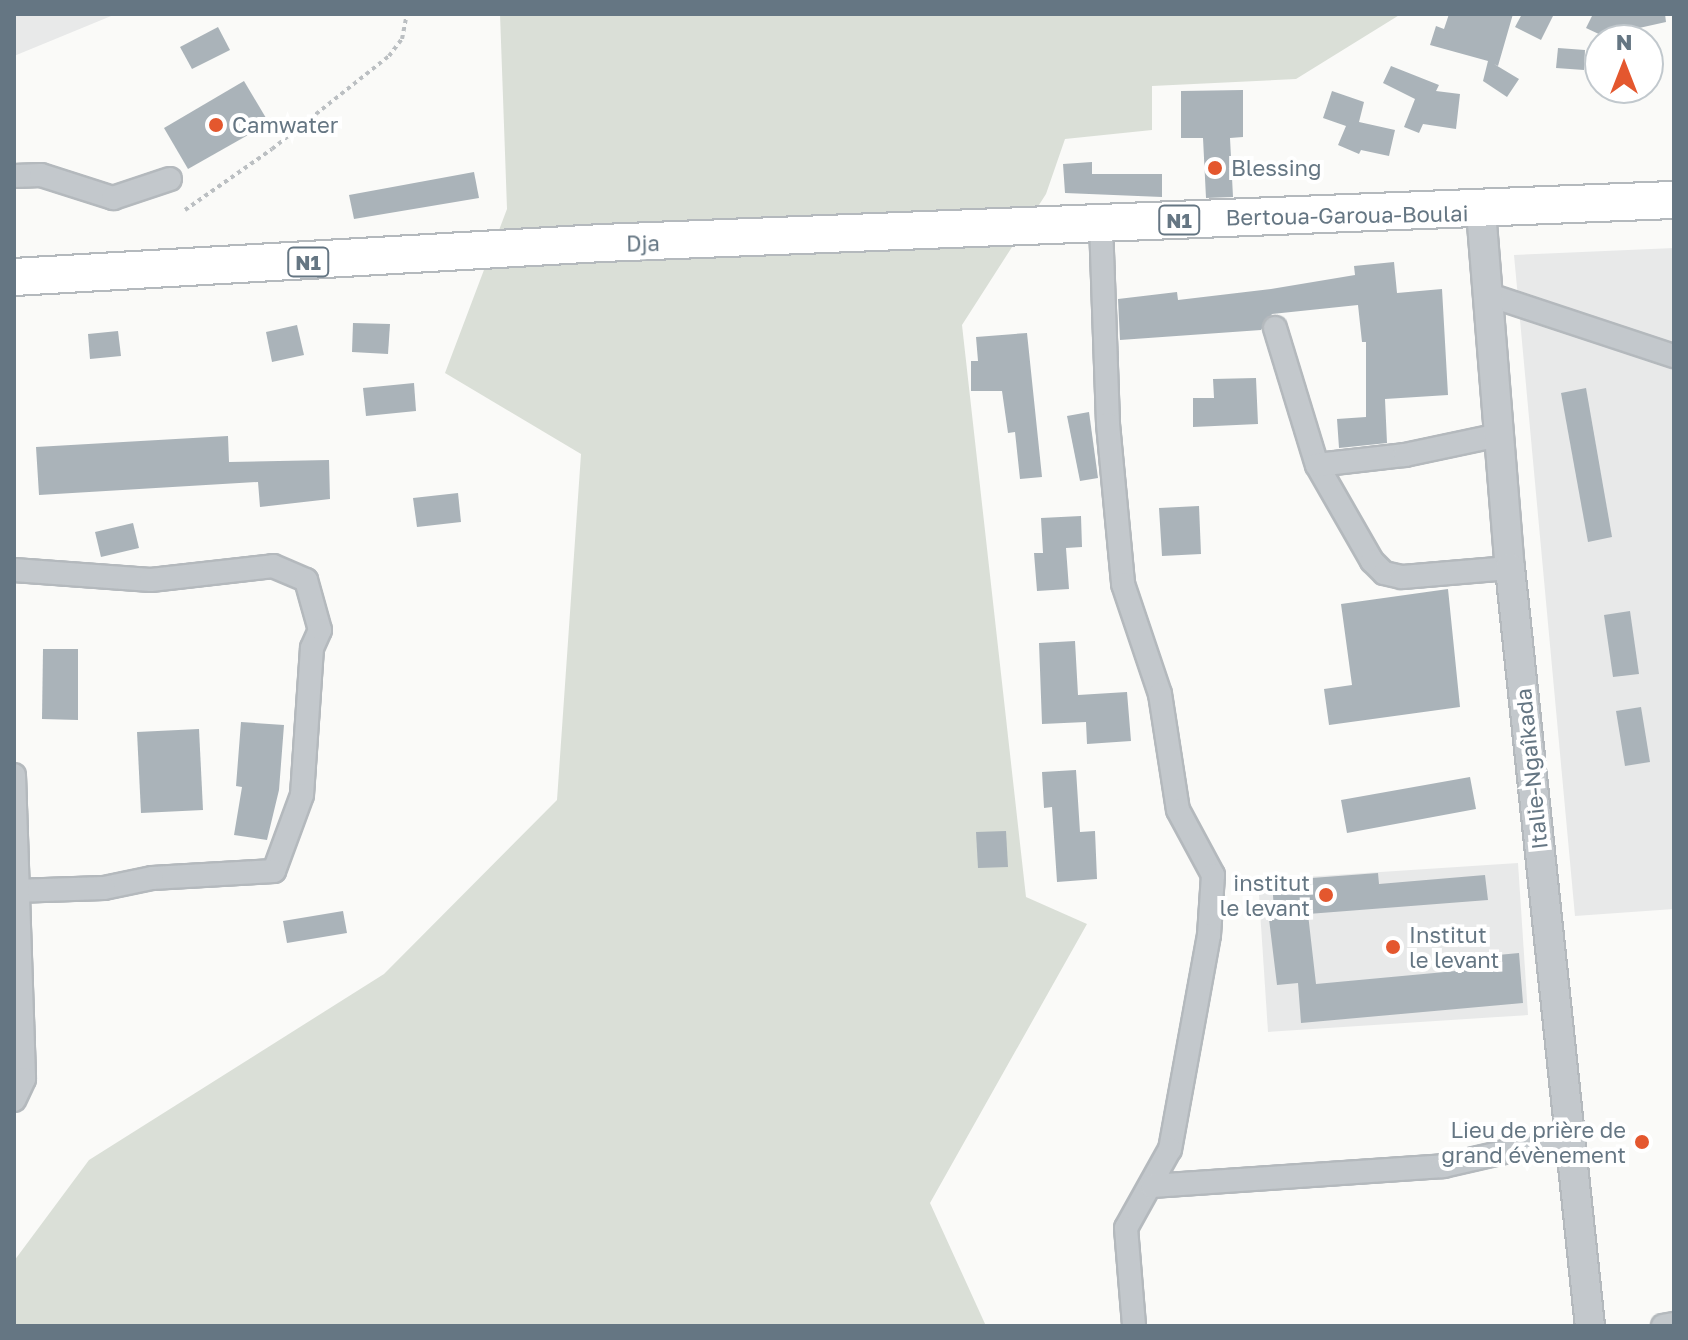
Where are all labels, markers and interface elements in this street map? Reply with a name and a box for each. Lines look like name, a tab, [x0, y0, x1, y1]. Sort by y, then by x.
north arrow	[1584, 24, 1664, 104]
text: N	[1616, 28, 1632, 55]
place label: Camwater	[232, 112, 338, 138]
marker: Camwater	[207, 116, 225, 134]
place label: Blessing	[1231, 155, 1322, 181]
marker: Blessing	[1206, 159, 1224, 177]
street label: Bertoua-Garoua-Boulai	[1225, 200, 1469, 230]
road number: N1	[1157, 204, 1201, 236]
street label: Dja	[626, 230, 660, 256]
road number: N1	[286, 246, 330, 278]
street label: Italie-Ngaîkada	[1509, 687, 1553, 851]
place label: institut le levant	[1220, 869, 1310, 920]
marker: institut le levant	[1317, 886, 1335, 904]
place label: Institut le levant	[1409, 921, 1499, 972]
marker: Institut le levant	[1384, 938, 1402, 956]
place label: Lieu de prière de grand évènement	[1442, 1116, 1626, 1168]
marker: Lieu de prière de grand évènement	[1633, 1133, 1651, 1151]

